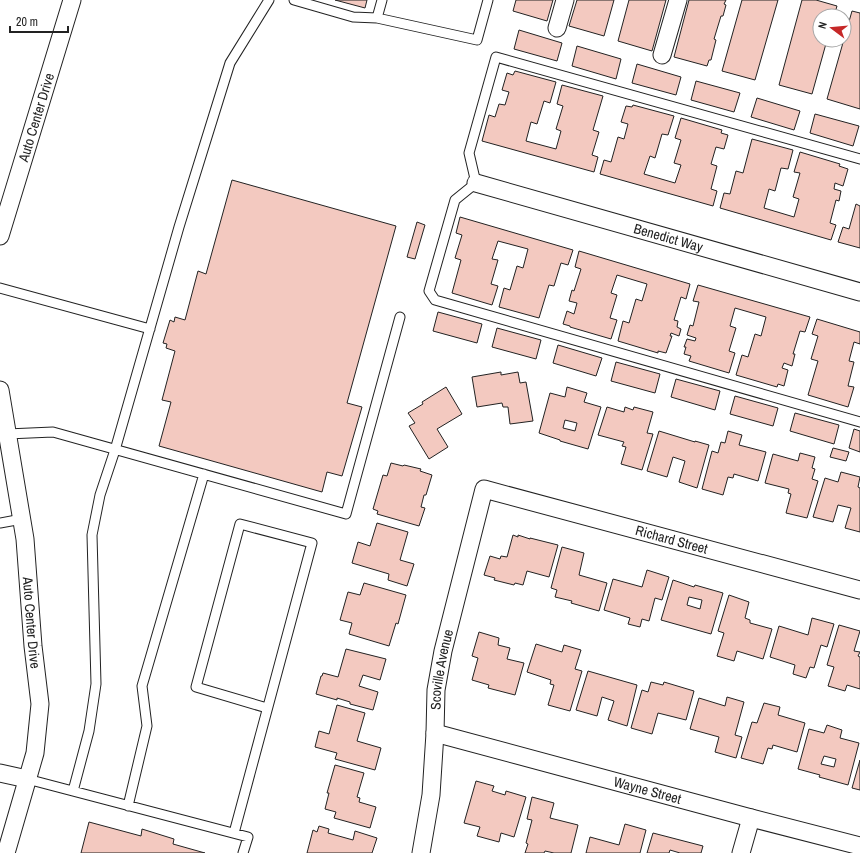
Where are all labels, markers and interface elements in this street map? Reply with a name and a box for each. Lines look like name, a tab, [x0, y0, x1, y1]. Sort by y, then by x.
scale bar	[10, 8, 68, 34]
north arrow	[812, 8, 852, 48]
text: 20 m	[16, 14, 38, 30]
text: N	[815, 20, 830, 30]
street label: Auto Center Drive	[14, 71, 58, 165]
street label: Benedict Way	[632, 219, 705, 256]
street label: Richard Street	[633, 521, 710, 558]
street label: Auto Center Drive	[19, 575, 45, 670]
street label: Scoville Avenue	[427, 627, 457, 710]
street label: Wayne Street	[612, 772, 683, 808]

